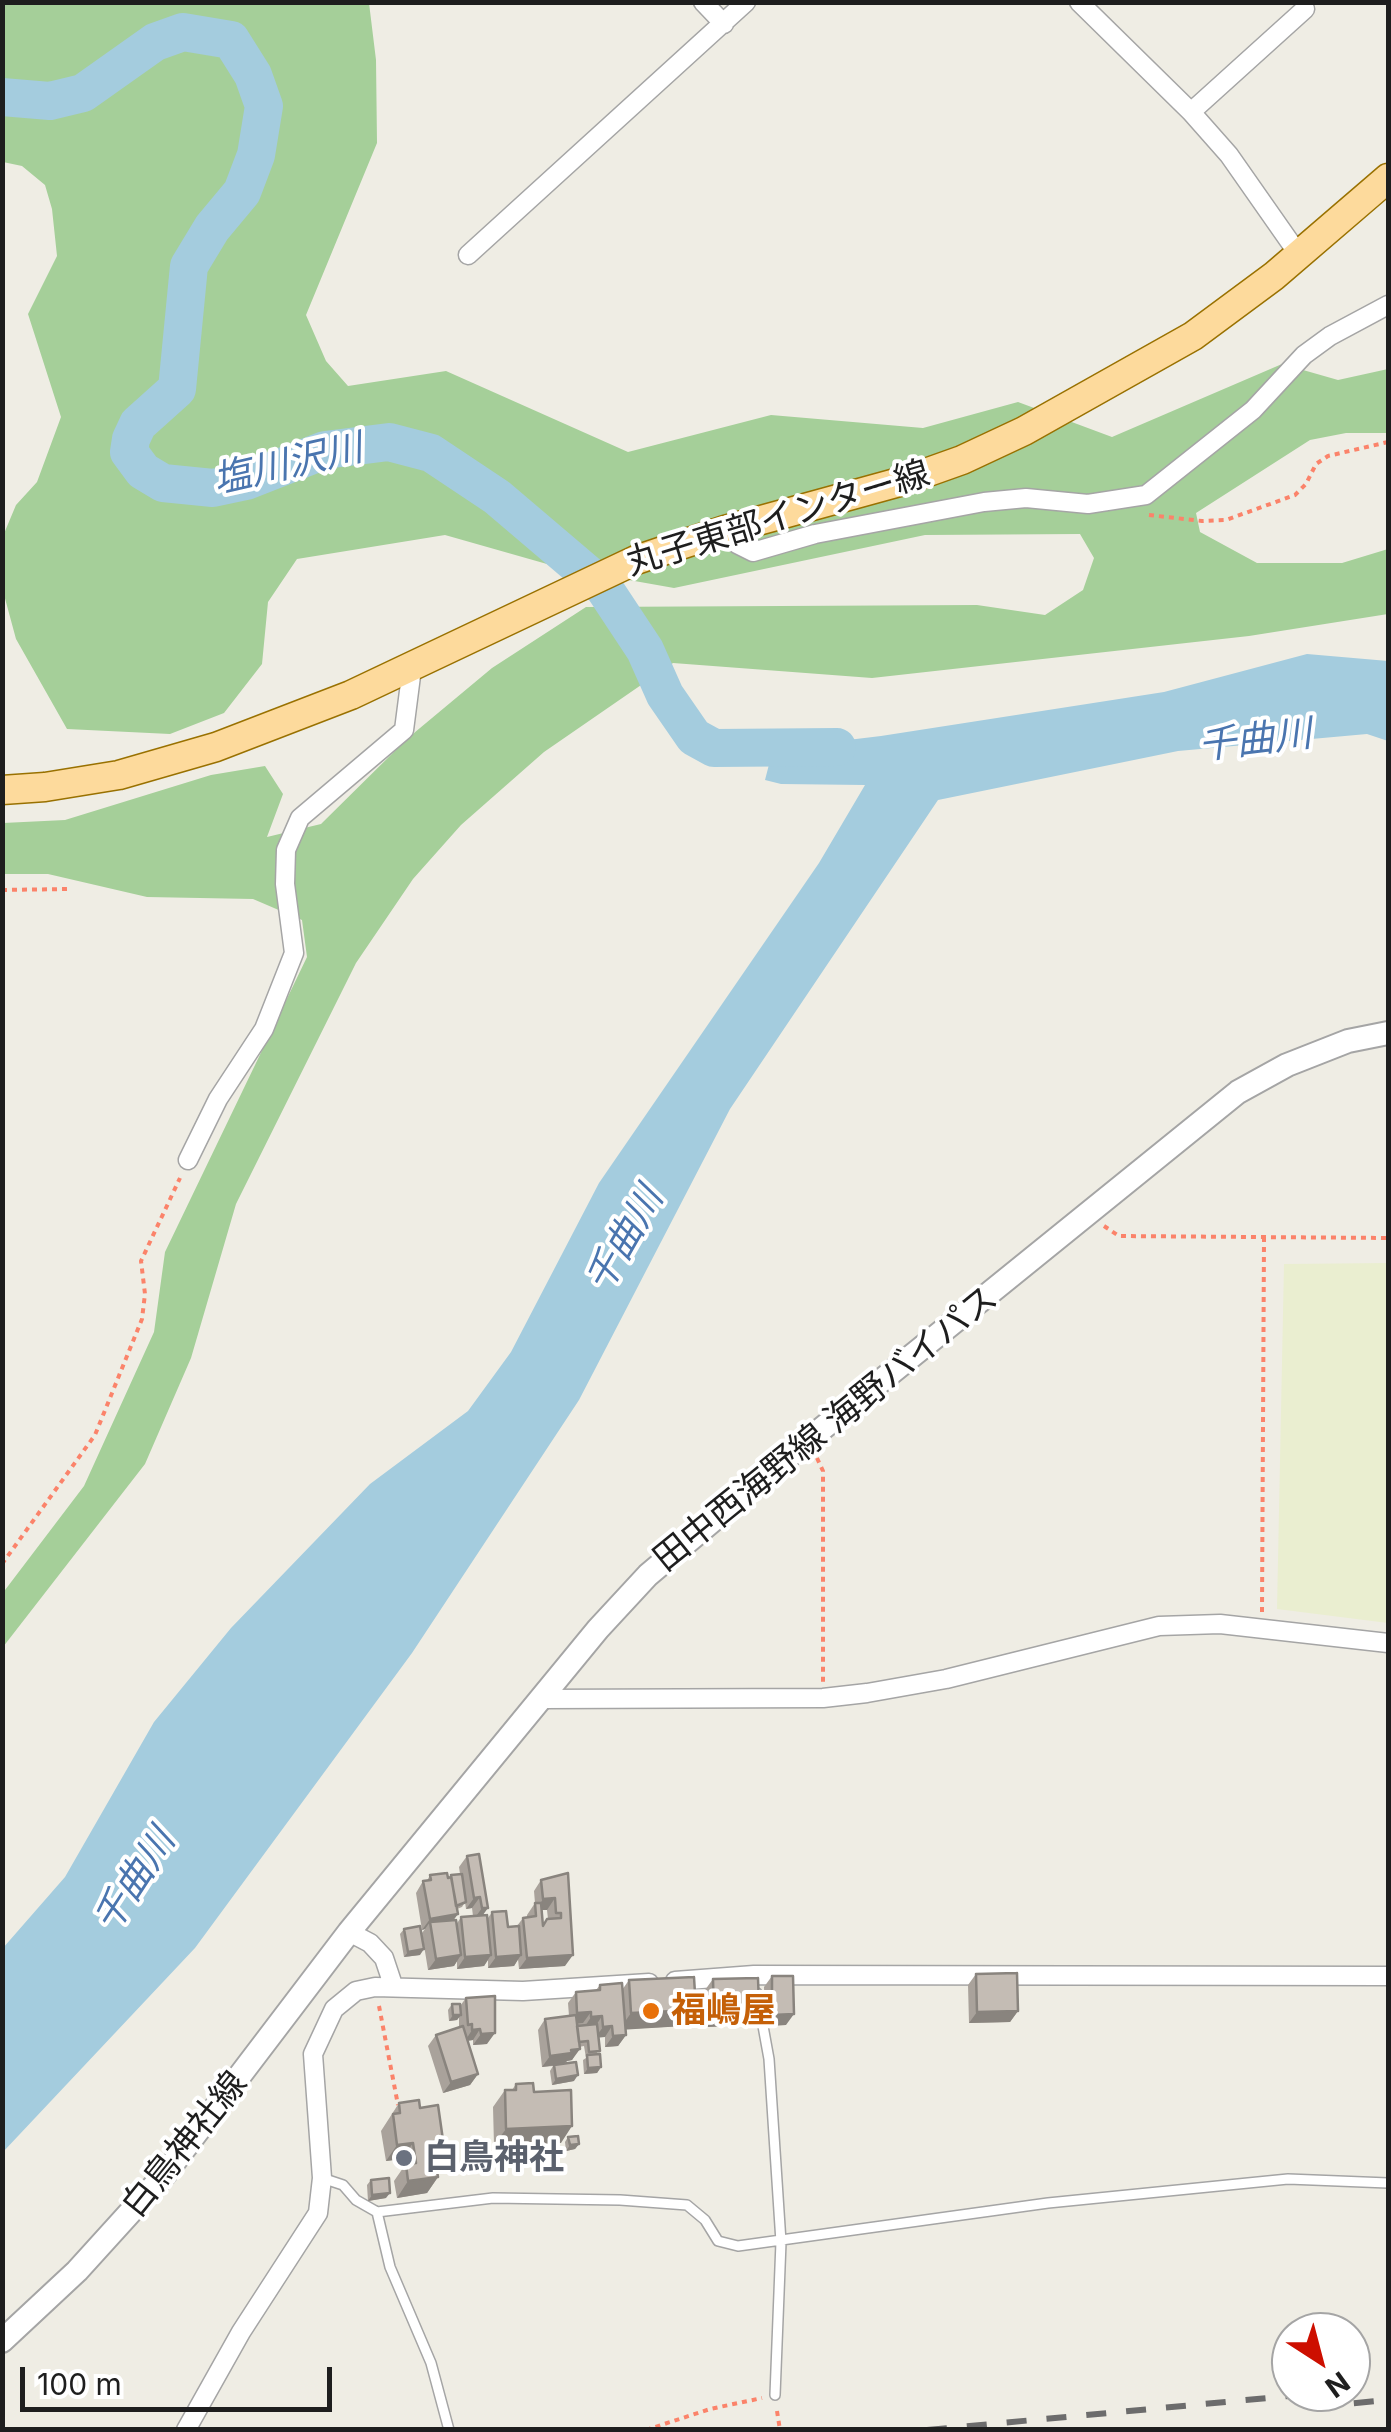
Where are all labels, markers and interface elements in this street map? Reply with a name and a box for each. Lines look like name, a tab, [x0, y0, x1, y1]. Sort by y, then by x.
water label: 塩川沢川	[209, 426, 367, 504]
street label: 丸子東部インター線	[621, 453, 935, 585]
water label: 千曲川	[1196, 711, 1314, 771]
water label: 千曲川	[577, 1179, 673, 1301]
street label: 田中西海野線 海野バイパス	[646, 1277, 1006, 1581]
water label: 千曲川	[85, 1821, 185, 1941]
place label: 福嶋屋	[671, 1990, 776, 2032]
marker: 福嶋屋	[640, 2000, 662, 2022]
street label: 白鳥神社線	[114, 2064, 256, 2226]
place label: 白鳥神社	[424, 2137, 564, 2179]
marker: 白鳥神社	[393, 2147, 415, 2169]
north arrow	[1271, 2312, 1371, 2412]
scale bar	[25, 2347, 338, 2409]
text: N	[1319, 2365, 1356, 2405]
text: 100 m	[37, 2366, 122, 2402]

